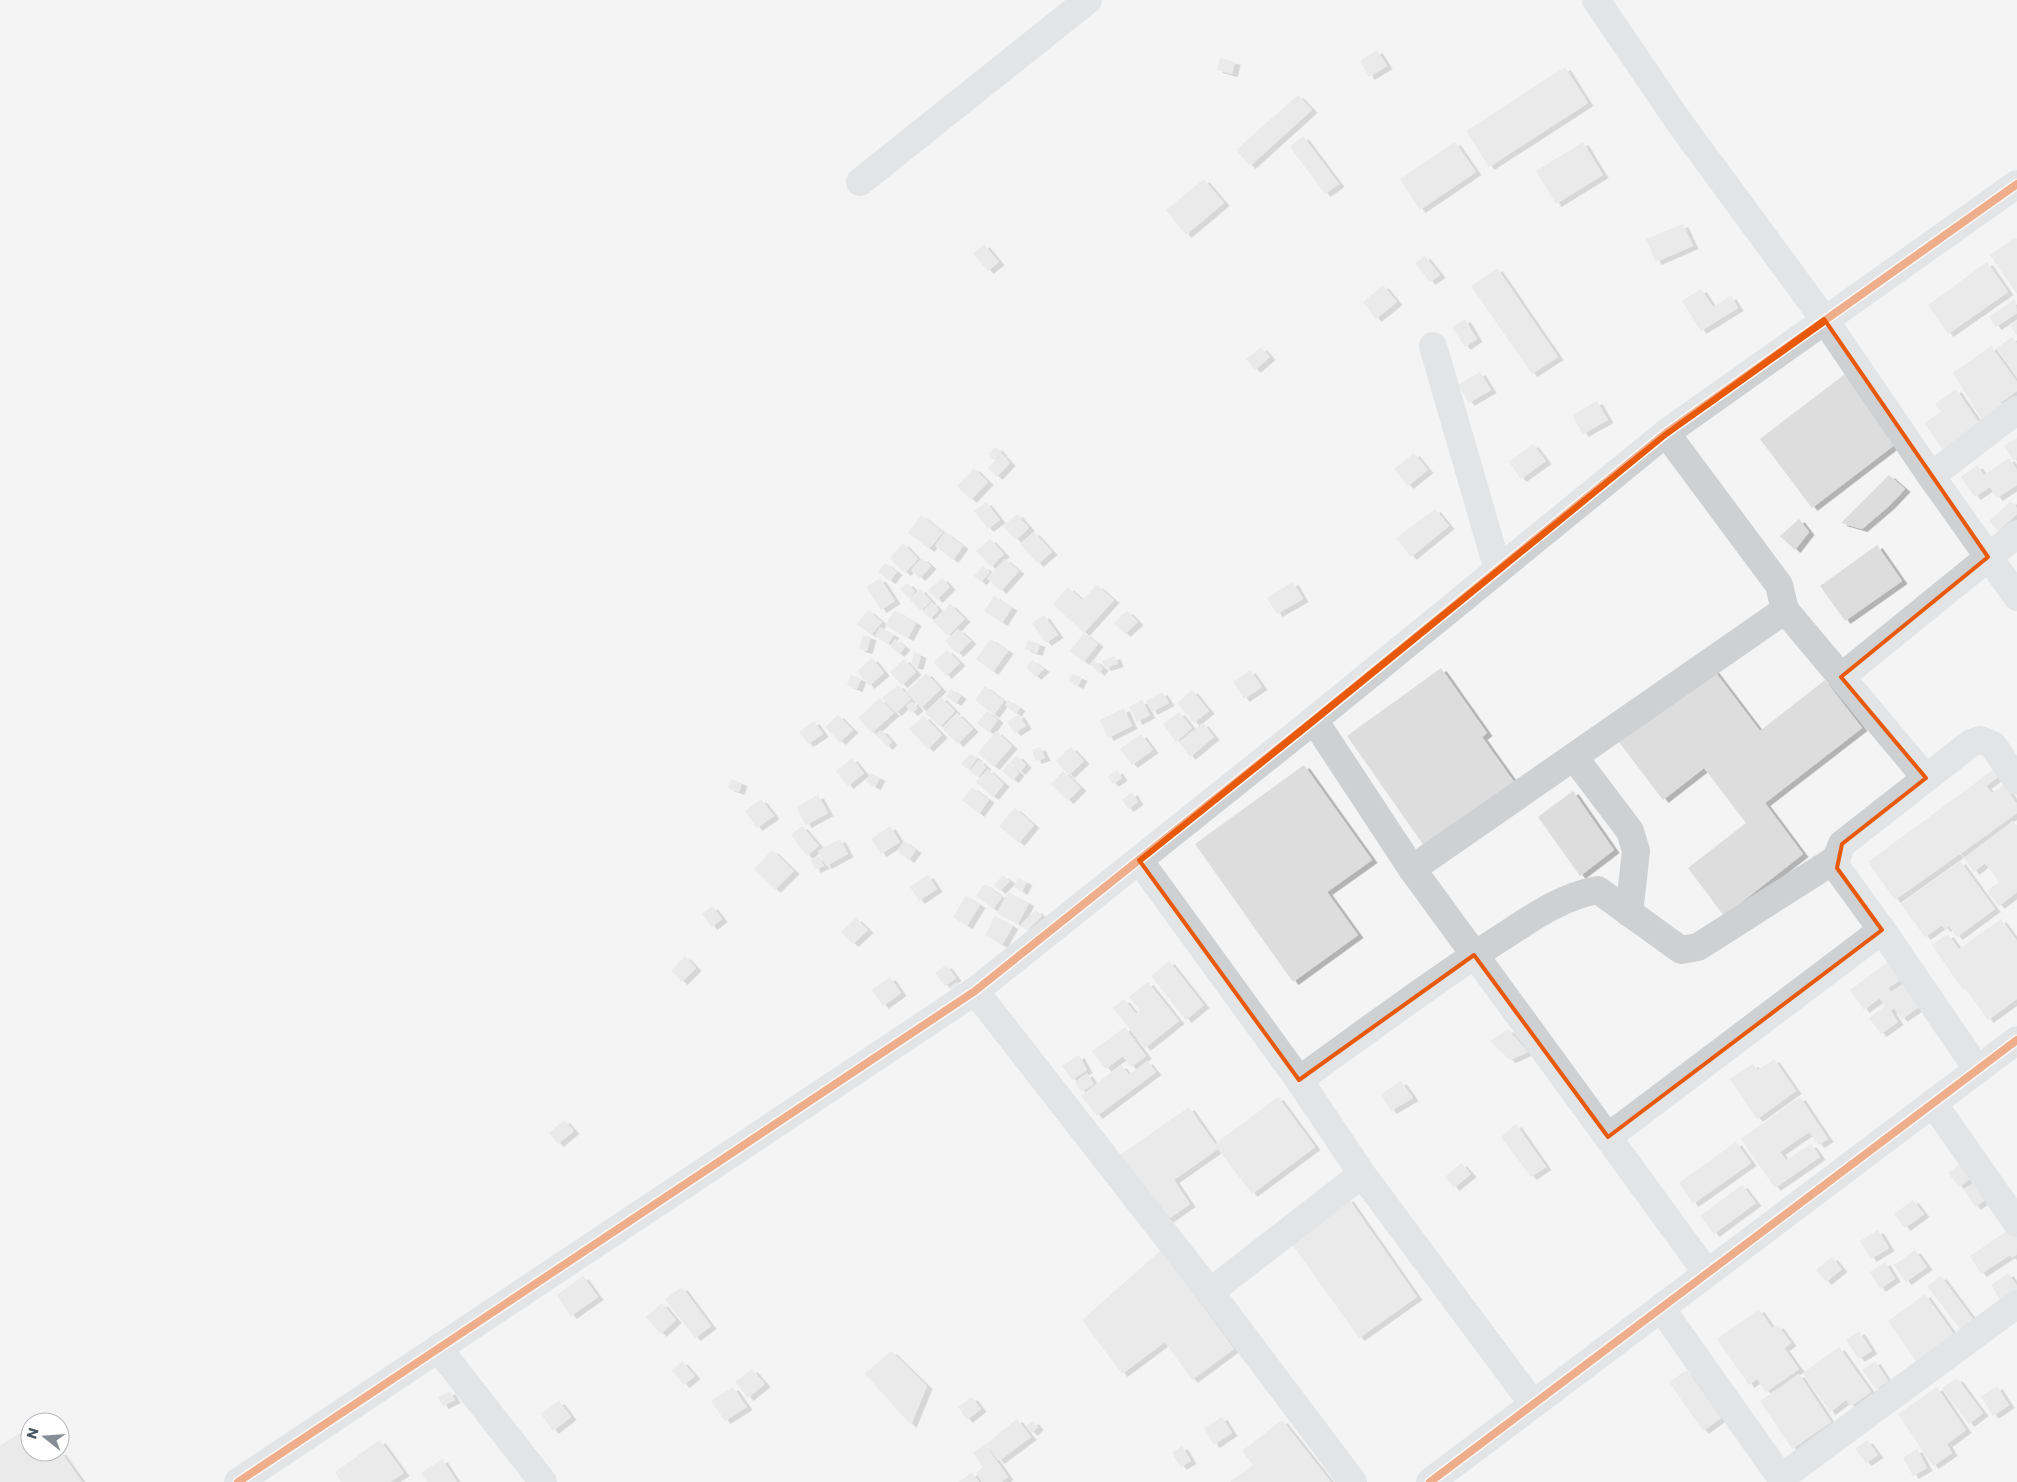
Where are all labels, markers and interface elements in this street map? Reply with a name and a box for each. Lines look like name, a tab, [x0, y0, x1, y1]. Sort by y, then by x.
north arrow	[20, 1412, 70, 1462]
text: N	[21, 1425, 44, 1441]

